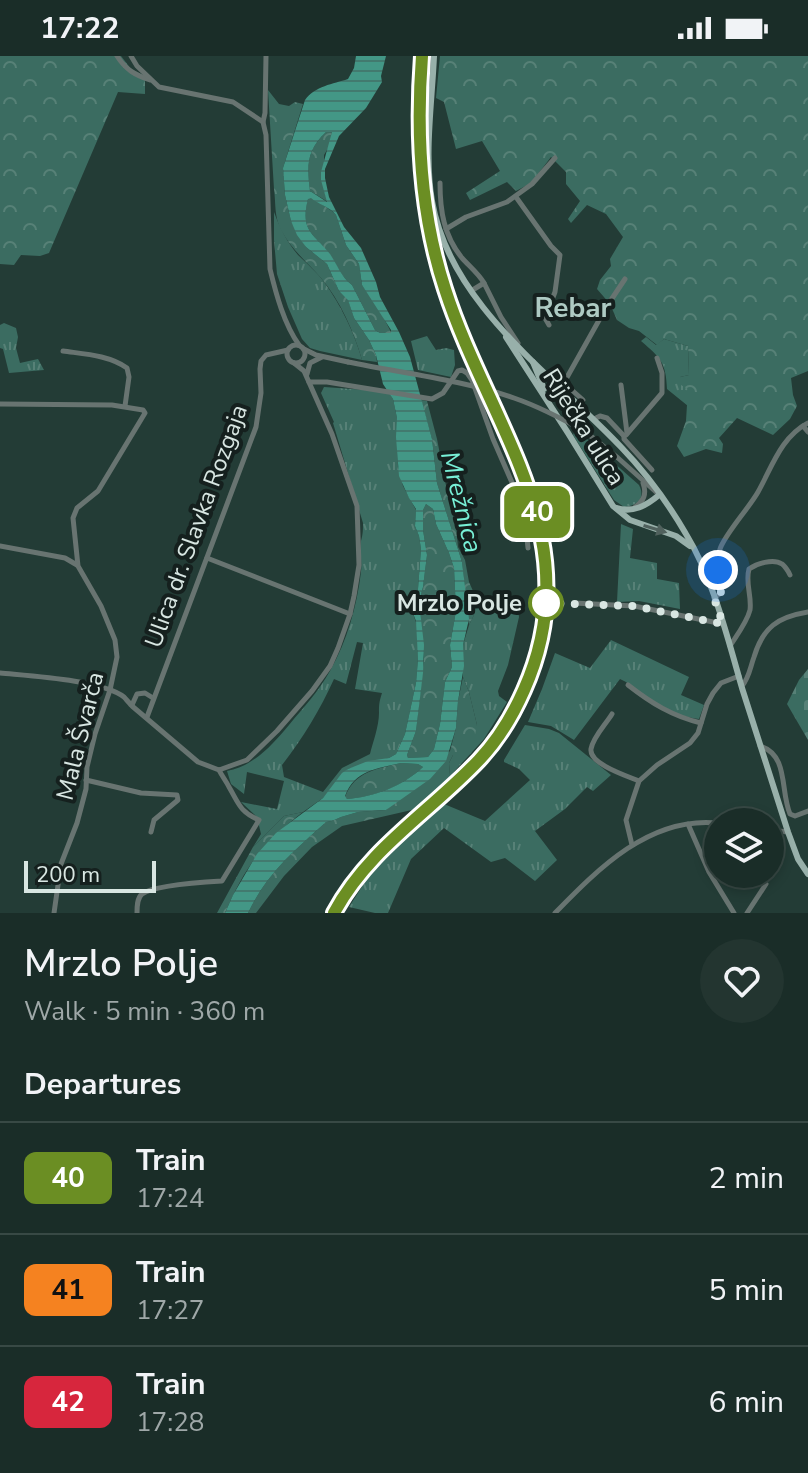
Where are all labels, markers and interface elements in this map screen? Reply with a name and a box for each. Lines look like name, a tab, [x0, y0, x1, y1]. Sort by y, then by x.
text: 17:22	[40, 8, 119, 49]
district label: Rebar	[534, 289, 612, 327]
street label: Riječka ulica	[536, 363, 632, 491]
street label: Ulica dr. Slavka Rozgaja	[137, 400, 255, 652]
water label: Mrežnica	[432, 448, 491, 557]
line badge: 40	[501, 486, 573, 538]
text: 40	[520, 493, 554, 531]
one-way arrow	[644, 523, 668, 536]
your location	[698, 550, 738, 590]
marker: Mrzlo Polje	[529, 586, 563, 620]
place label: Mrzlo Polje	[397, 587, 522, 619]
street label: Mala Švarča	[49, 669, 111, 803]
map controls	[704, 808, 784, 888]
button: layers	[704, 808, 784, 888]
scale bar	[24, 857, 156, 893]
text: 200 m	[36, 860, 100, 890]
text: Mrzlo Polje	[24, 938, 218, 989]
button: heart	[700, 939, 784, 1023]
text: Walk · 5 min · 360 m	[24, 994, 265, 1029]
text: Departures	[24, 1064, 181, 1105]
text: Train	[136, 1140, 206, 1181]
text: 2 min	[709, 1158, 784, 1199]
text: 40	[51, 1159, 85, 1197]
text: 17:24	[136, 1181, 204, 1216]
text: Train	[136, 1252, 206, 1293]
text: 5 min	[709, 1270, 784, 1311]
text: 41	[51, 1271, 85, 1309]
text: 17:27	[136, 1293, 204, 1328]
text: Train	[136, 1364, 206, 1405]
text: 6 min	[709, 1382, 784, 1423]
text: 42	[51, 1383, 85, 1421]
text: 17:28	[136, 1405, 204, 1440]

